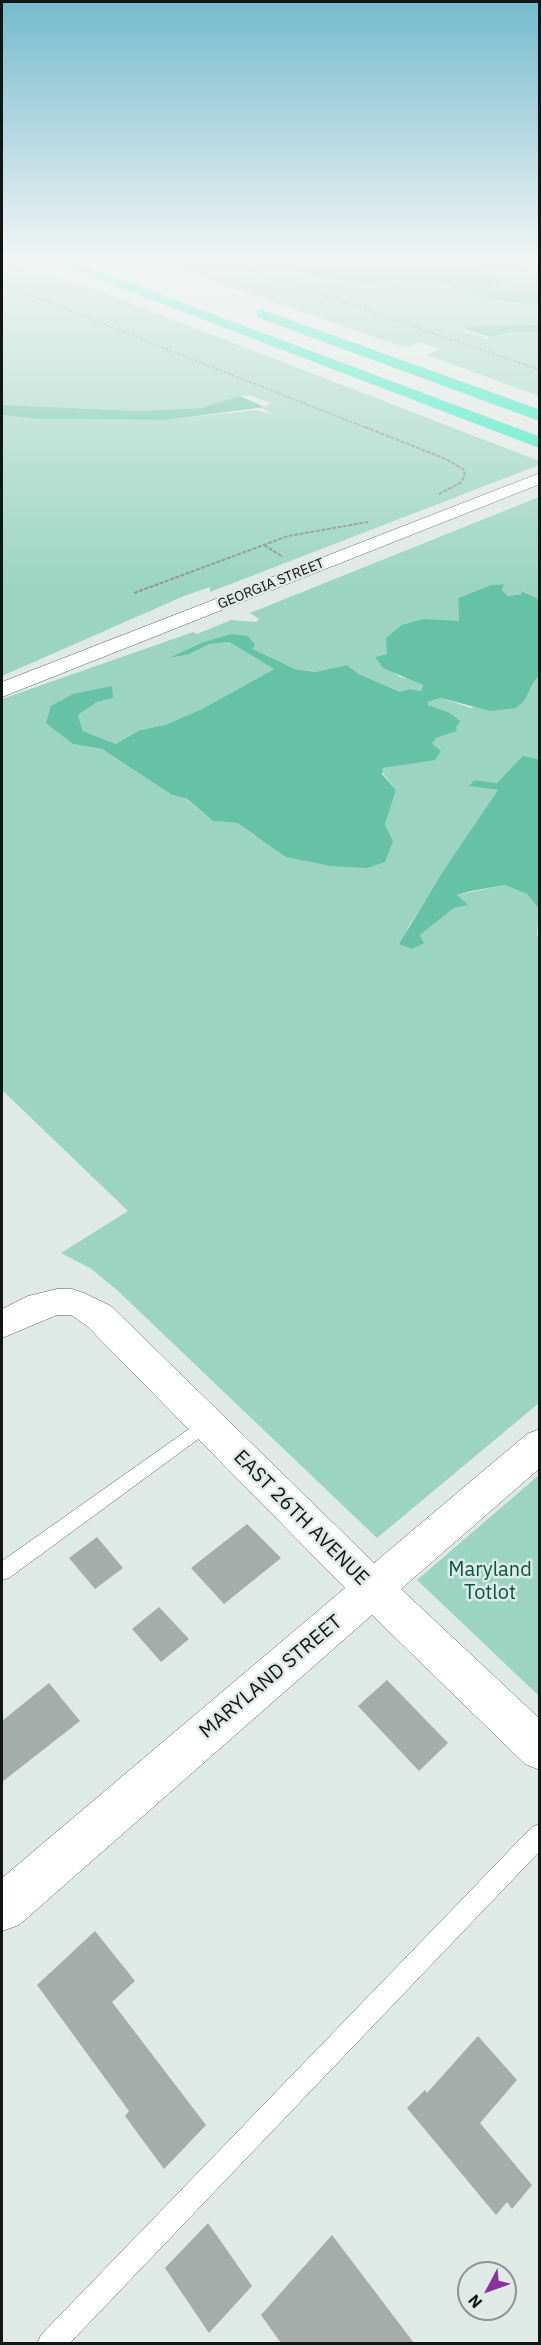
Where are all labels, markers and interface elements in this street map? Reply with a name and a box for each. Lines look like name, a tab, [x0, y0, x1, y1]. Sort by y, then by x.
street label: GEORGIA STREET	[215, 555, 327, 613]
street label: EAST 26TH AVENUE	[228, 1445, 374, 1591]
park label: Maryland Totlot	[448, 1558, 532, 1605]
street label: MARYLAND STREET	[195, 1610, 347, 1744]
north arrow	[457, 2261, 517, 2321]
text: N	[464, 2291, 486, 2312]

